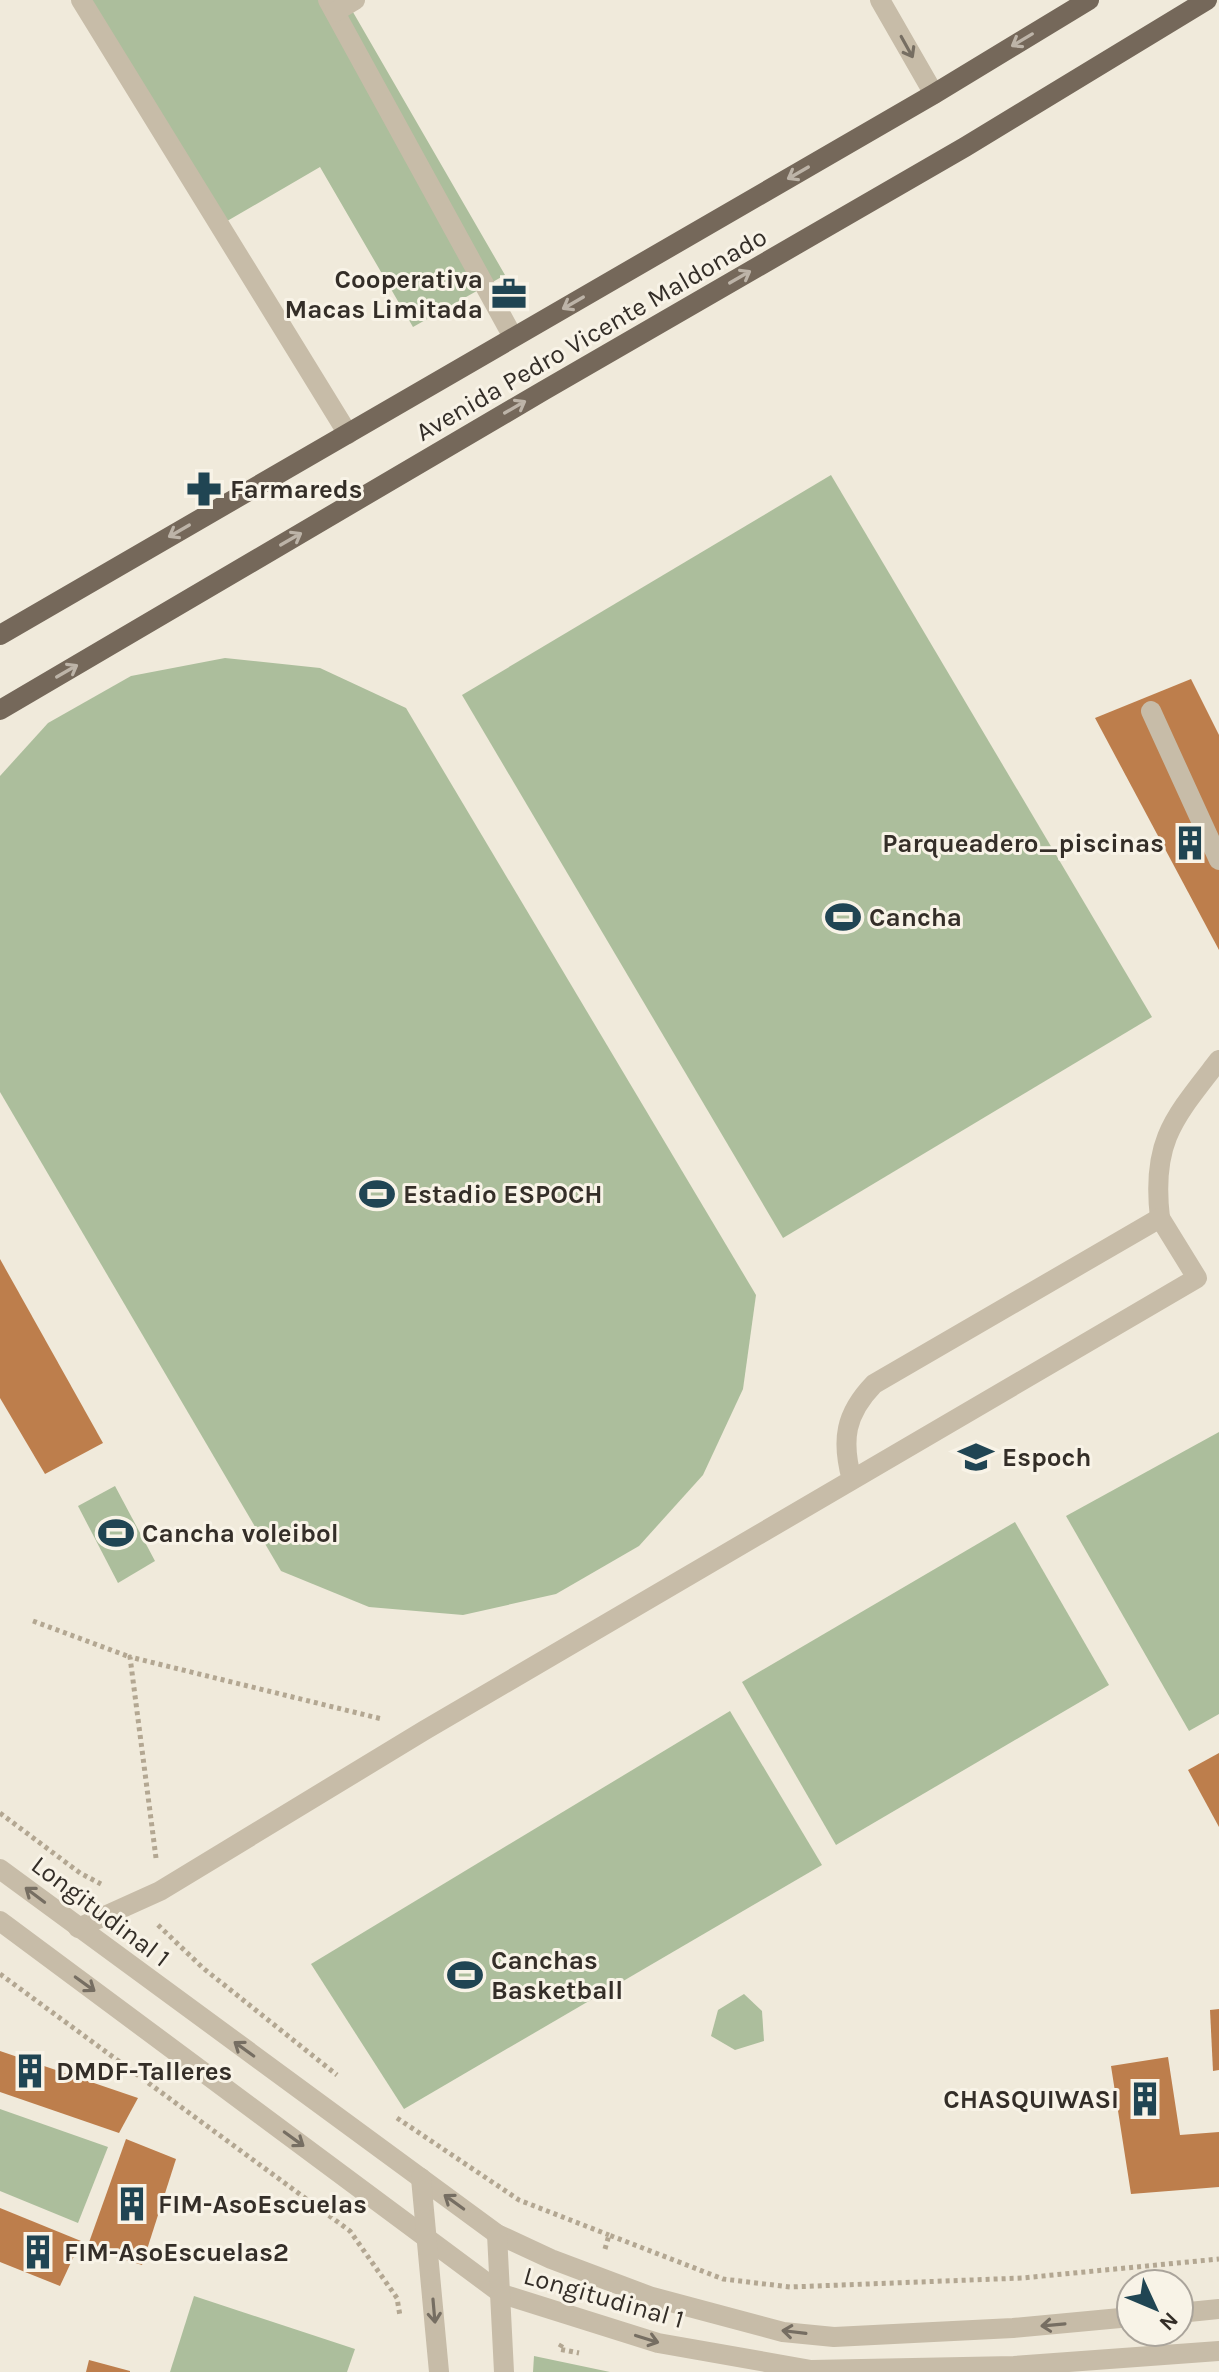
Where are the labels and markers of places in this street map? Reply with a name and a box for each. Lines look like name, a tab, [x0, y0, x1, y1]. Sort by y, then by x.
place label: Cooperativa Macas Limitada	[285, 264, 483, 325]
office icon: Cooperativa Macas Limitada	[490, 275, 528, 313]
pharmacy icon: Farmareds	[185, 470, 223, 508]
place label: Farmareds	[230, 474, 363, 505]
building icon: Parqueadero_piscinas	[1171, 824, 1209, 862]
place label: Parqueadero_piscinas	[882, 828, 1164, 859]
sports icon: Cancha	[824, 898, 862, 936]
place label: Cancha	[869, 902, 962, 933]
sports icon: Estadio ESPOCH	[358, 1175, 396, 1213]
place label: Estadio ESPOCH	[403, 1179, 603, 1210]
school or university icon: Espoch	[957, 1438, 995, 1476]
place label: Espoch	[1002, 1442, 1092, 1473]
sports icon: Cancha voleibol	[97, 1514, 135, 1552]
place label: Cancha voleibol	[142, 1518, 339, 1549]
place label: Canchas Basketball	[491, 1945, 623, 2006]
sports icon: Canchas Basketball	[446, 1956, 484, 1994]
building icon: DMDF-Talleres	[11, 2052, 49, 2090]
place label: DMDF-Talleres	[56, 2056, 232, 2087]
building icon: CHASQUIWASI	[1126, 2080, 1164, 2118]
place label: CHASQUIWASI	[943, 2084, 1119, 2115]
building icon: FIM-AsoEscuelas	[113, 2185, 151, 2223]
place label: FIM-AsoEscuelas	[158, 2189, 367, 2220]
building icon: FIM-AsoEscuelas2	[19, 2233, 57, 2271]
place label: FIM-AsoEscuelas2	[64, 2237, 289, 2268]

